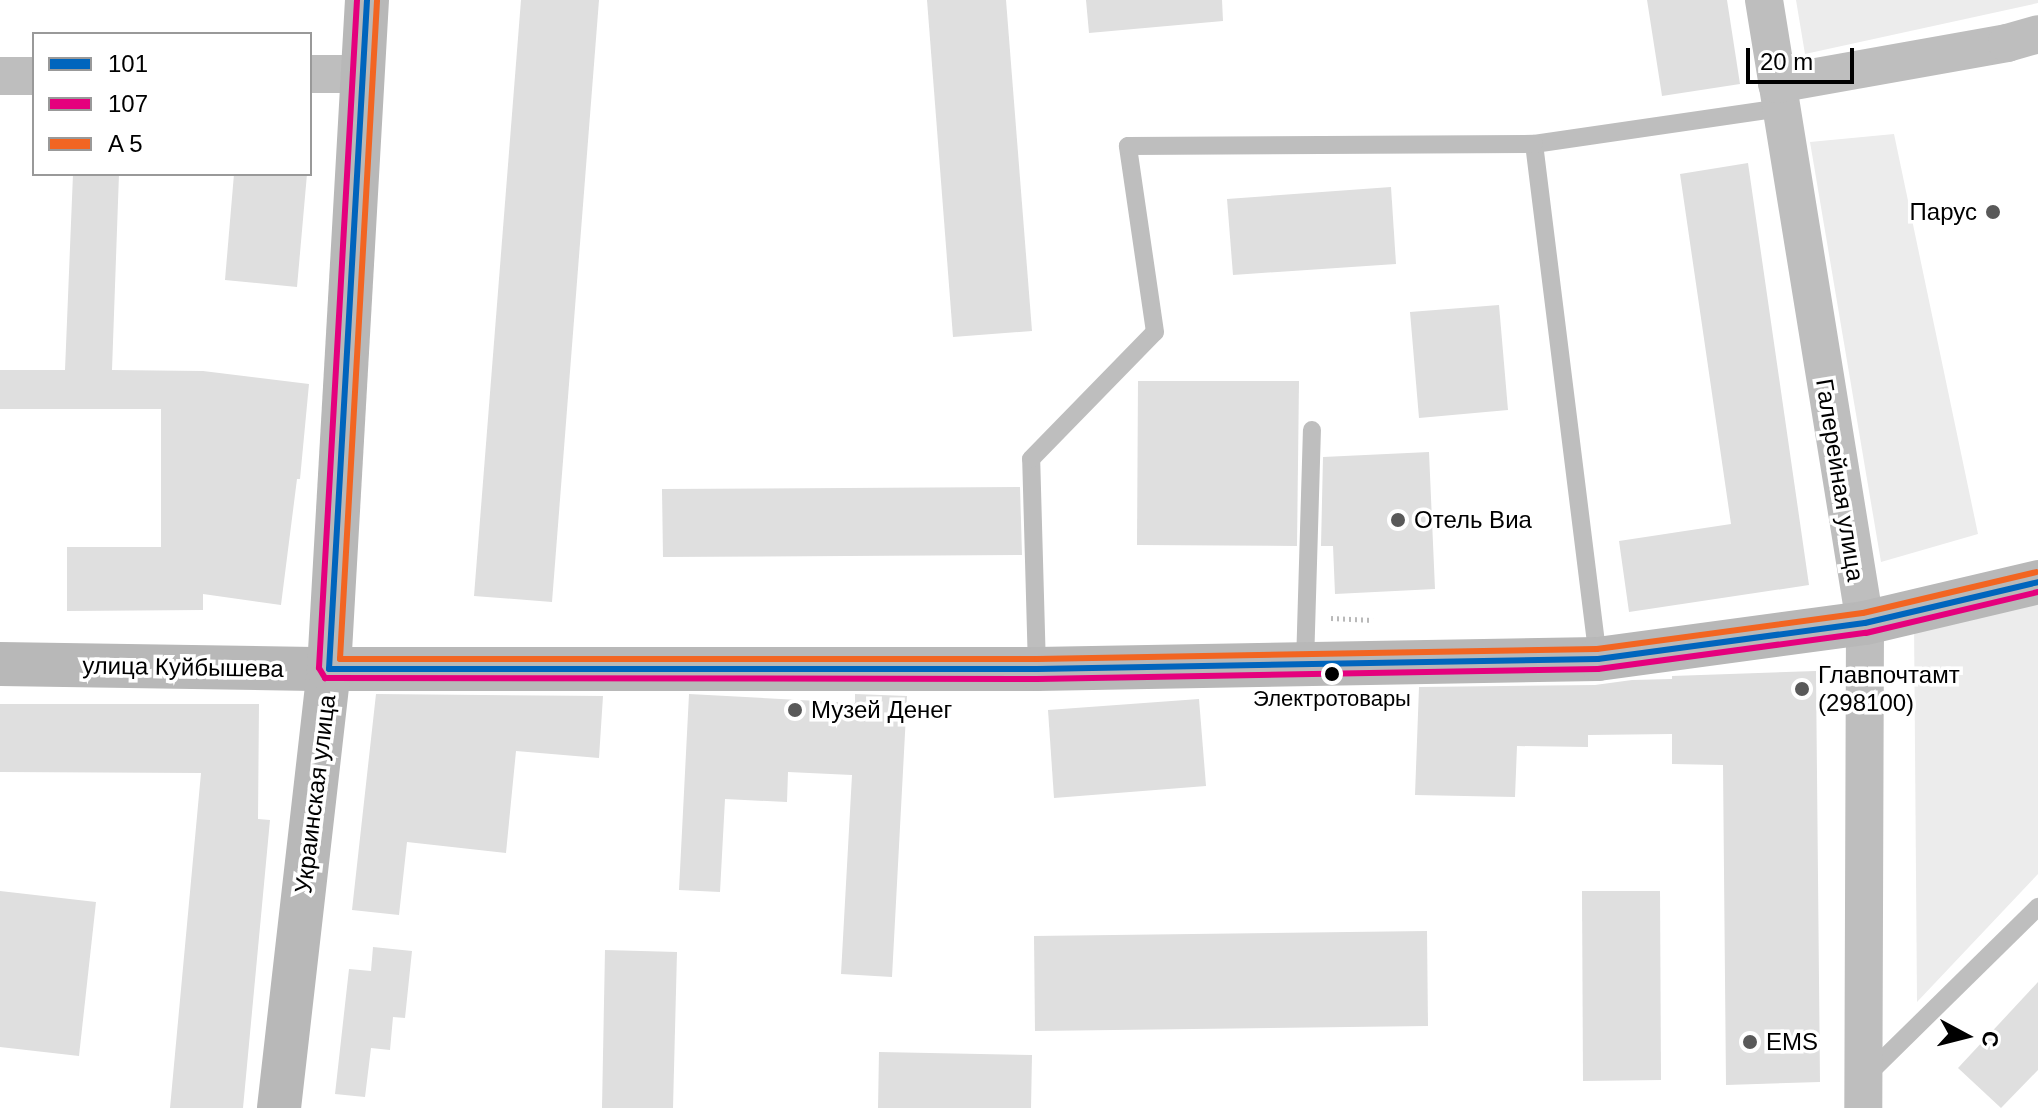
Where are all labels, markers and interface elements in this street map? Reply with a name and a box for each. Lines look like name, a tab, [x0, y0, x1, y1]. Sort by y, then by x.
legend	[32, 32, 312, 176]
scale bar	[1750, 32, 1858, 82]
text: 20 m	[1760, 48, 1813, 75]
text: 101	[108, 50, 148, 77]
text: 107	[108, 90, 148, 117]
text: A 5	[108, 130, 143, 157]
place label: Парус	[1910, 198, 1977, 226]
marker: Парус	[1984, 203, 2002, 221]
street label: Галерейная улица	[1810, 377, 1870, 583]
place label: Отель Виа	[1414, 506, 1532, 534]
marker: Отель Виа	[1389, 511, 1407, 529]
street label: улица Куйбышева	[82, 651, 284, 683]
place label: Главпочтамт (298100)	[1818, 661, 1960, 717]
marker: Электротовары	[1324, 666, 1340, 682]
marker: Главпочтамт (298100)	[1793, 680, 1811, 698]
place label: Электротовары	[1253, 686, 1411, 712]
street label: Украинская улица	[289, 693, 341, 895]
place label: Музей Денег	[811, 696, 952, 724]
marker: Музей Денег	[786, 701, 804, 719]
north arrow	[1926, 996, 2006, 1076]
place label: EMS	[1766, 1028, 1818, 1056]
text: С	[1977, 1030, 2004, 1048]
marker: EMS	[1741, 1033, 1759, 1051]

